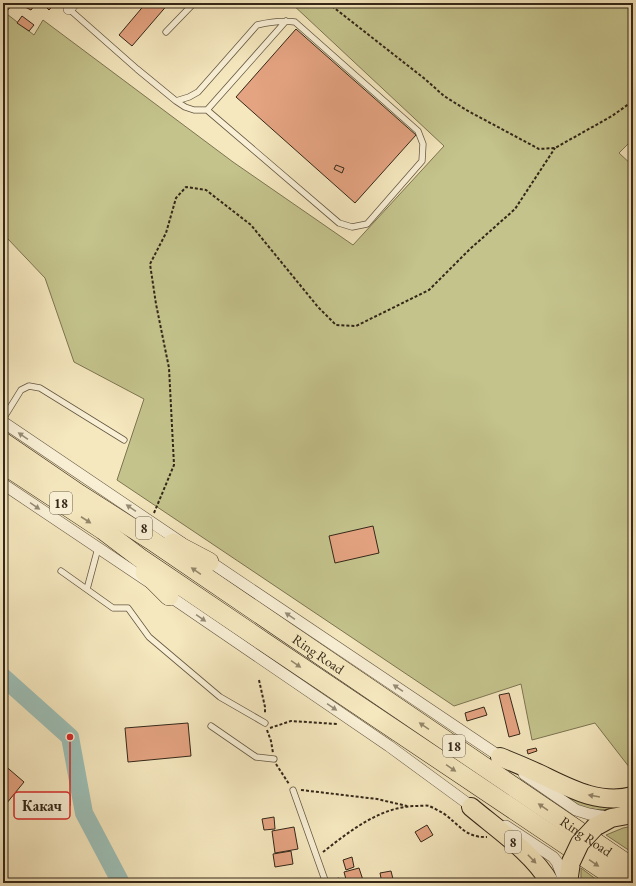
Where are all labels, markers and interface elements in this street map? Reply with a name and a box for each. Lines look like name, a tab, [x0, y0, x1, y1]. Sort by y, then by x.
one-way arrow	[18, 432, 28, 440]
road number: 18	[50, 492, 72, 514]
one-way arrow	[29, 503, 41, 510]
one-way arrow	[125, 505, 136, 512]
one-way arrow	[81, 516, 92, 523]
road number: 8	[136, 517, 152, 539]
one-way arrow	[191, 567, 201, 575]
one-way arrow	[285, 612, 295, 620]
one-way arrow	[196, 614, 207, 622]
street label: Ring Road	[289, 630, 349, 678]
one-way arrow	[291, 660, 302, 668]
one-way arrow	[393, 684, 403, 692]
one-way arrow	[326, 704, 337, 711]
one-way arrow	[419, 722, 429, 730]
road number: 18	[443, 735, 465, 757]
one-way arrow	[446, 764, 456, 772]
callout: Какач	[14, 792, 70, 819]
one-way arrow	[588, 793, 601, 799]
text: Какач	[22, 796, 62, 815]
one-way arrow	[538, 803, 548, 811]
street label: Ring Road	[557, 812, 616, 861]
road number: 8	[505, 831, 521, 853]
one-way arrow	[527, 854, 537, 864]
one-way arrow	[588, 860, 600, 867]

